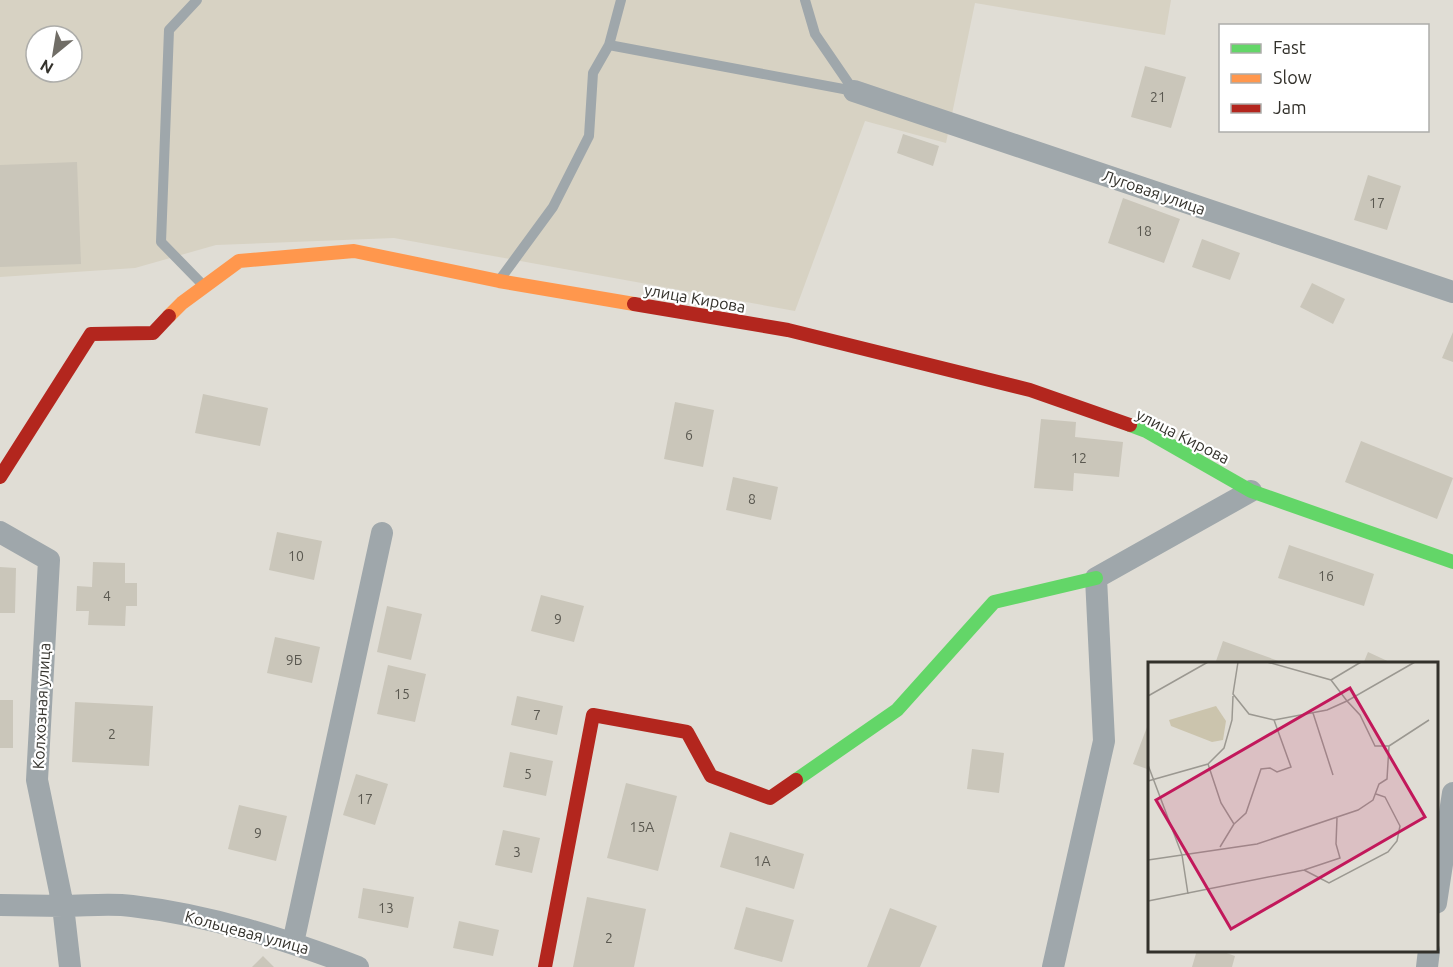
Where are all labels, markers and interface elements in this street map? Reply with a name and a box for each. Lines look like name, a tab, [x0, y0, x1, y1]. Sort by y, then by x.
north arrow	[24, 24, 84, 84]
legend	[1219, 24, 1429, 132]
text: Fast	[1273, 37, 1306, 57]
text: N	[37, 56, 56, 78]
text: Slow	[1273, 67, 1312, 87]
house number: 21	[1150, 89, 1166, 105]
text: Jam	[1273, 97, 1307, 117]
street label: Луговая улица	[1100, 166, 1208, 218]
house number: 17	[1369, 195, 1385, 211]
house number: 18	[1136, 223, 1152, 239]
street label: улица Кирова	[643, 280, 747, 316]
street label: улица Кирова	[1133, 405, 1233, 467]
house number: 6	[685, 427, 693, 443]
house number: 12	[1071, 450, 1087, 466]
house number: 8	[748, 491, 756, 507]
house number: 10	[288, 548, 304, 564]
house number: 16	[1318, 568, 1334, 584]
house number: 4	[103, 588, 111, 604]
house number: 9	[554, 611, 562, 627]
street label: Колхозная улица	[29, 642, 53, 770]
house number: 9Б	[286, 652, 302, 668]
inset map	[1148, 662, 1438, 952]
house number: 15	[394, 686, 410, 702]
house number: 7	[533, 707, 541, 723]
house number: 2	[108, 726, 116, 742]
house number: 5	[524, 766, 532, 782]
house number: 17	[357, 791, 373, 807]
house number: 15А	[630, 819, 654, 835]
house number: 9	[254, 825, 262, 841]
house number: 3	[513, 844, 521, 860]
house number: 1А	[754, 853, 771, 869]
house number: 13	[378, 900, 394, 916]
street label: Кольцевая улица	[183, 907, 311, 957]
house number: 2	[605, 930, 613, 946]

